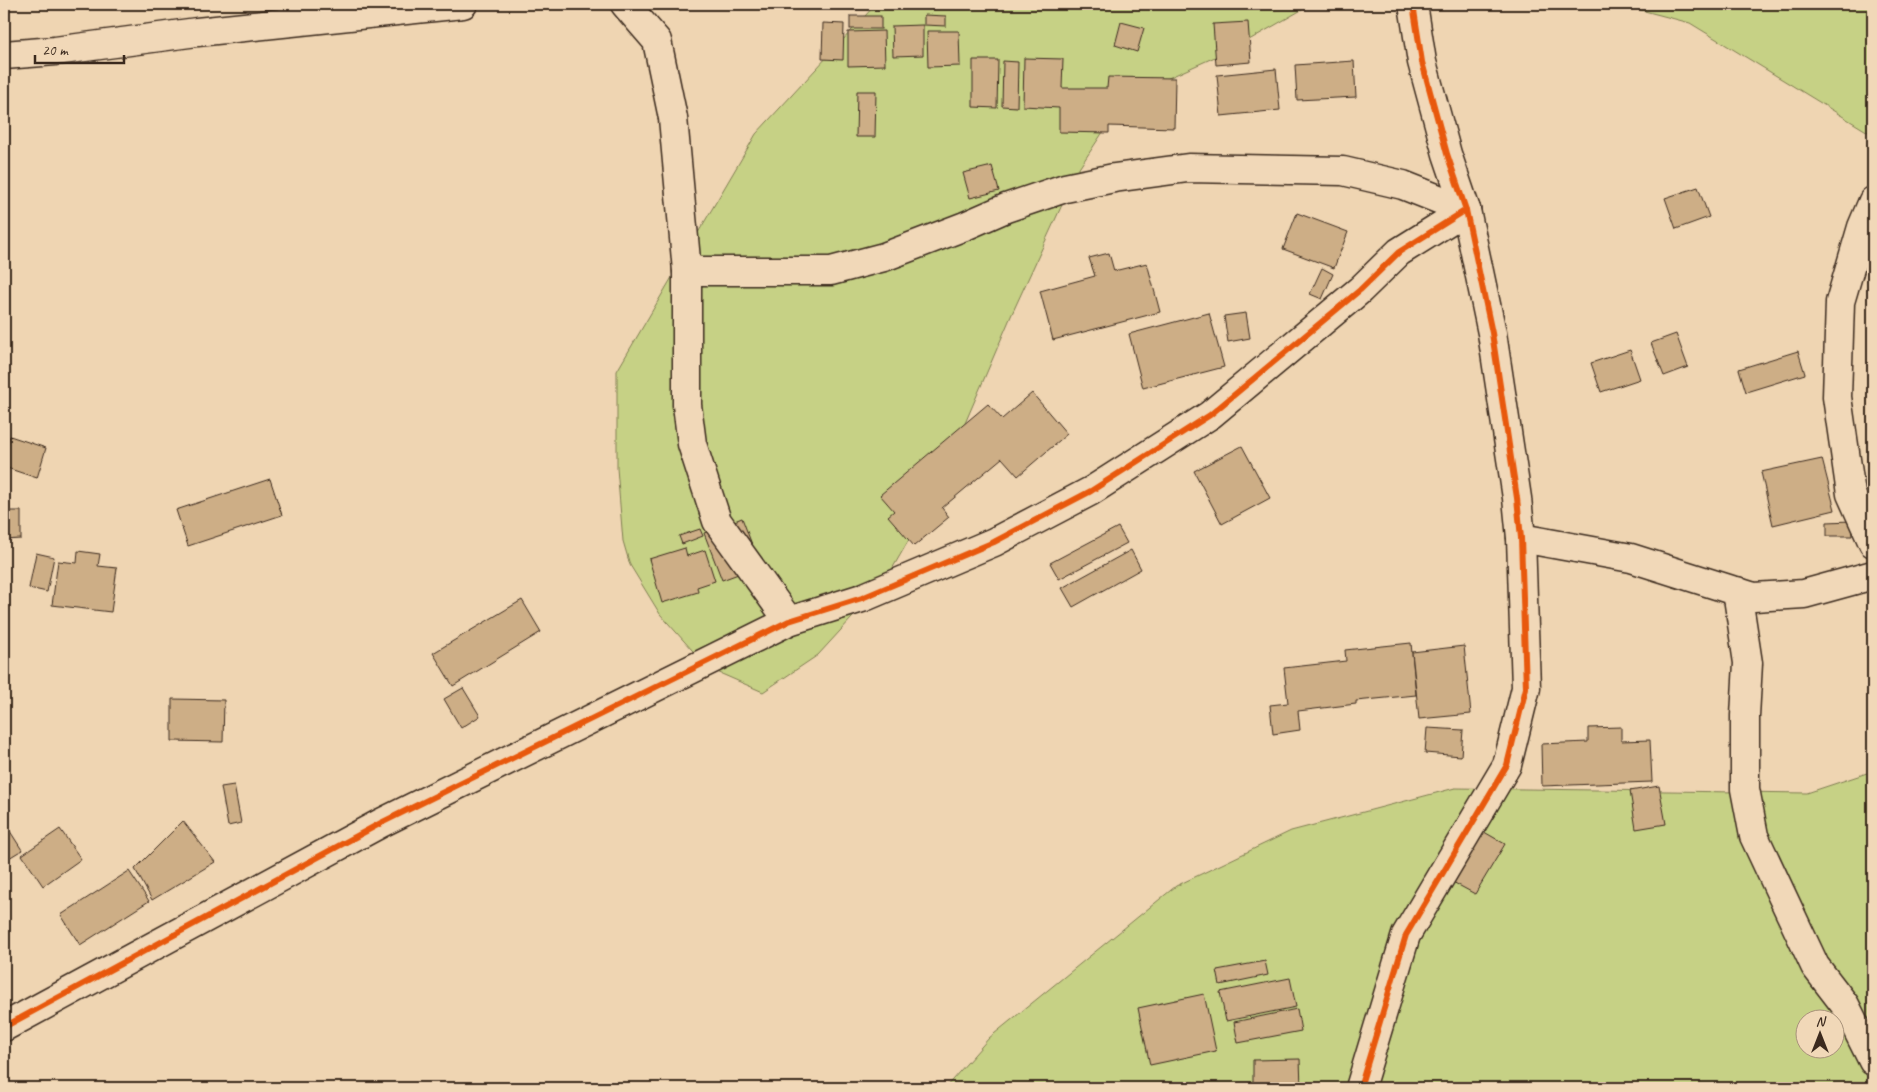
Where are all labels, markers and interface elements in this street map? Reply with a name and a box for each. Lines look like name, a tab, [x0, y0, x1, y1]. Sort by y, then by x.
scale bar	[35, 32, 124, 64]
text: 20 m	[42, 41, 69, 60]
north arrow	[1794, 1010, 1844, 1060]
text: N	[1816, 1013, 1827, 1030]

